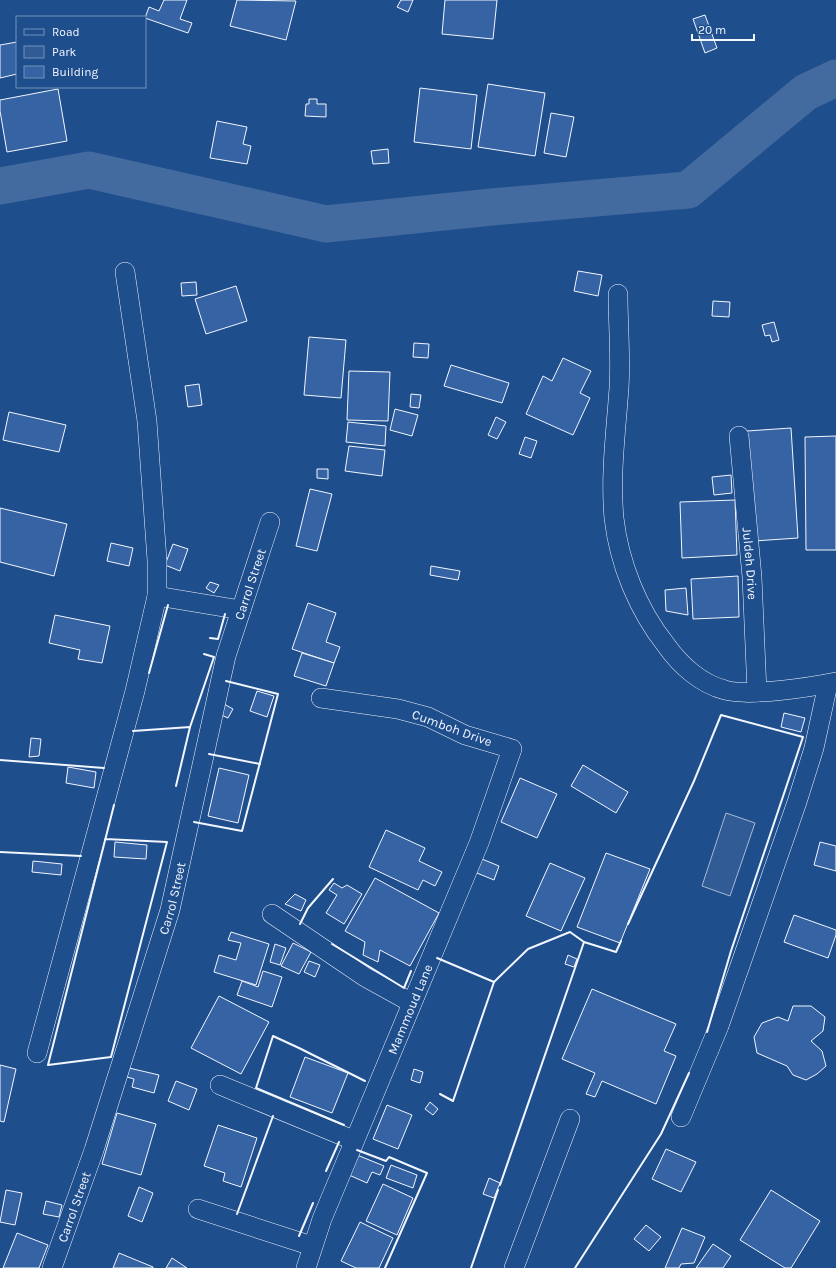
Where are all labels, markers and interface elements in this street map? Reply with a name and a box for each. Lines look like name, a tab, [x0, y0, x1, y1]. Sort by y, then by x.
legend	[16, 16, 146, 88]
scale bar	[692, 16, 754, 42]
text: 20 m	[698, 23, 726, 37]
text: Road	[52, 25, 80, 39]
text: Park	[52, 45, 77, 59]
text: Building	[52, 65, 99, 79]
street label: Juldeh Drive	[740, 527, 760, 600]
street label: Carrol Street	[231, 546, 268, 621]
street label: Cumboh Drive	[410, 707, 494, 750]
street label: Carrol Street	[155, 860, 188, 936]
street label: Mammoud Lane	[384, 962, 435, 1056]
street label: Carrol Street	[54, 1169, 93, 1244]

